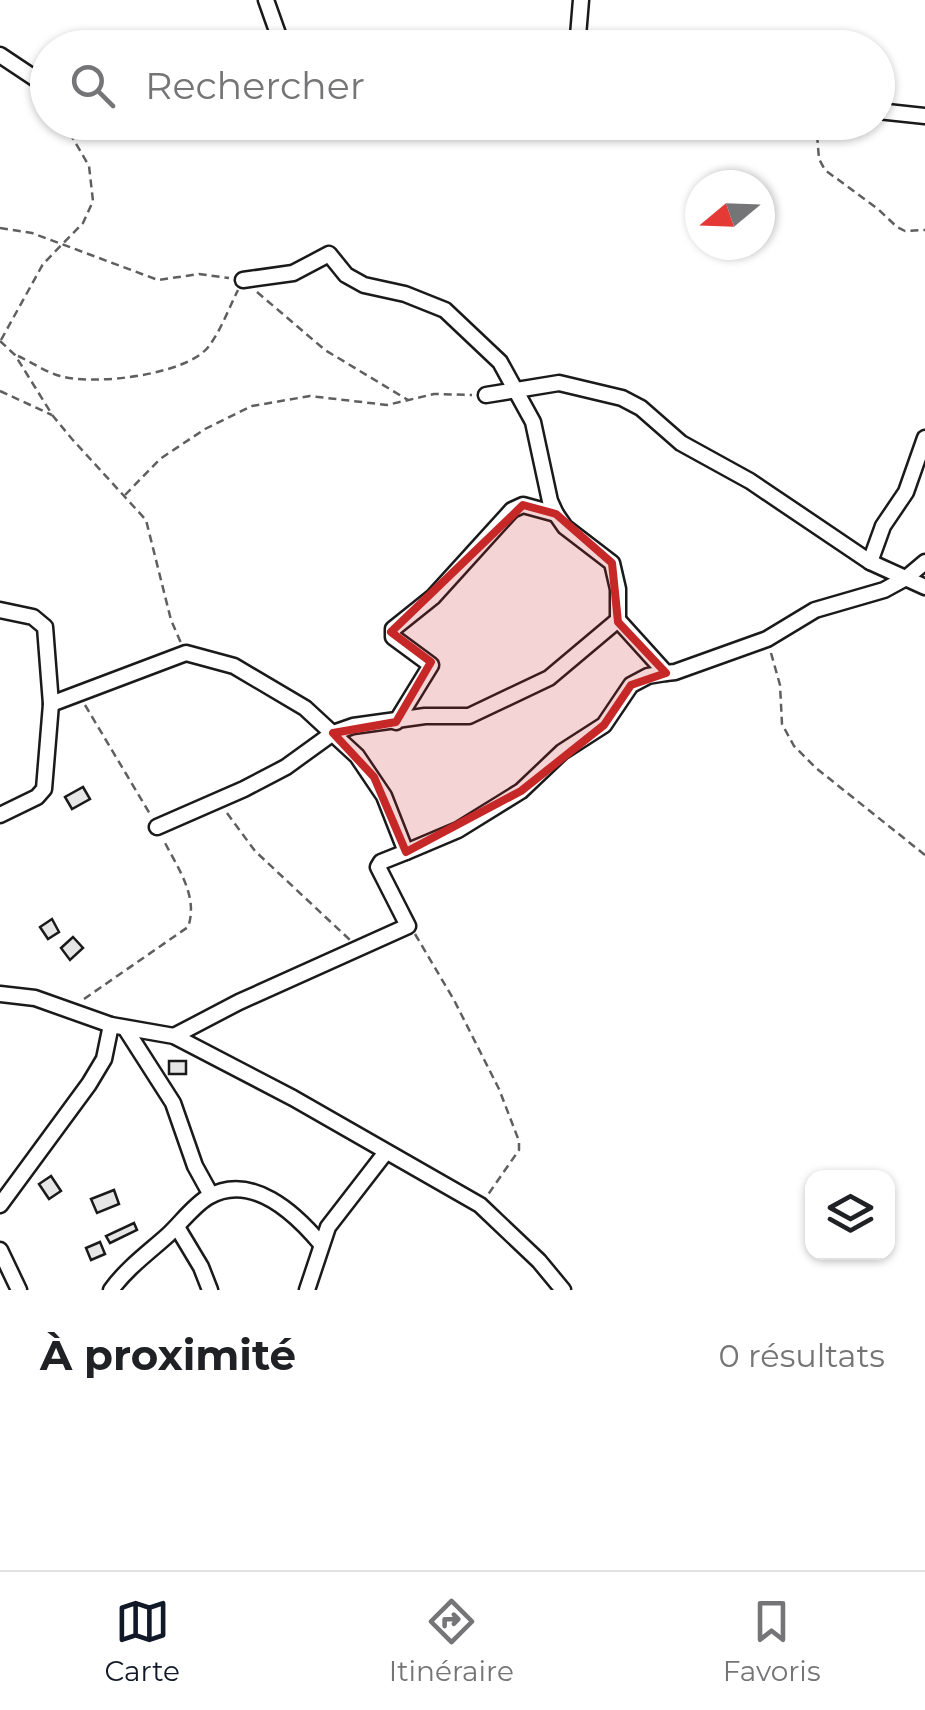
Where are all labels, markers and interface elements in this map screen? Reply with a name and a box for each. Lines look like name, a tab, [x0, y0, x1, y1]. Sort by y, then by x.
search box	[30, 30, 895, 140]
icon: search	[65, 58, 120, 113]
text: Rechercher	[145, 62, 365, 109]
north arrow	[685, 170, 775, 260]
map controls	[805, 1170, 895, 1260]
button: layers	[805, 1170, 895, 1260]
text: À proximité	[40, 1329, 296, 1381]
text: 0 résultats	[718, 1336, 885, 1375]
tab: Carte	[104, 1594, 180, 1688]
tab: Itinéraire	[389, 1594, 514, 1688]
tab: Favoris	[723, 1594, 821, 1688]

